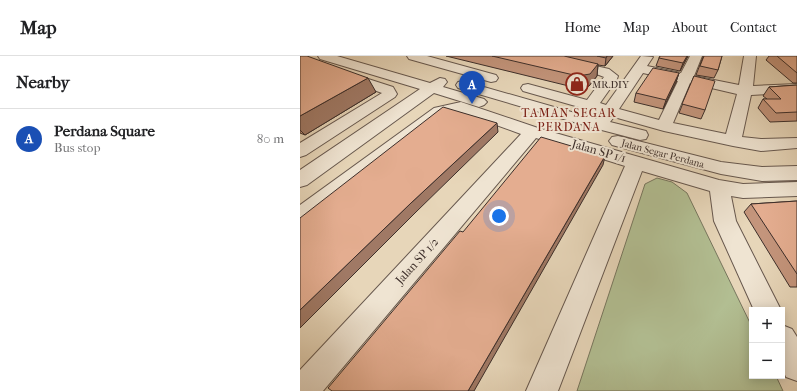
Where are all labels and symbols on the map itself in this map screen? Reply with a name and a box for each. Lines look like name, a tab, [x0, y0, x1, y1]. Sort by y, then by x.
pin: A	[459, 71, 485, 104]
shop icon: MR.DIY	[564, 71, 590, 97]
place label: MR.DIY	[592, 79, 630, 91]
district label: TAMAN SEGAR PERDANA	[521, 106, 617, 134]
street label: Jalan SP 1/1	[569, 136, 628, 165]
street label: Jalan Segar Perdana	[619, 137, 706, 171]
your location	[489, 206, 509, 226]
street label: Jalan SP 1/2	[392, 235, 441, 288]

